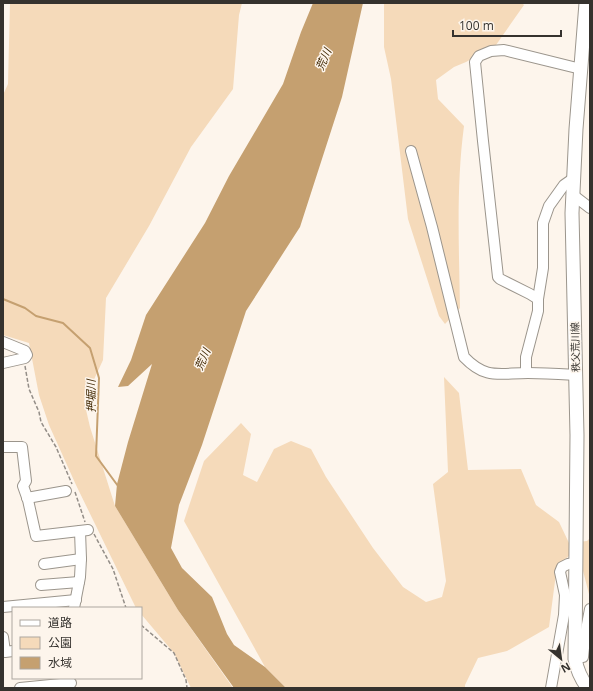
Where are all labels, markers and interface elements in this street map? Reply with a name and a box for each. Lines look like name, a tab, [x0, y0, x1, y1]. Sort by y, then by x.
scale bar	[453, 12, 561, 38]
text: 100 m	[459, 17, 494, 34]
water label: 荒川	[312, 45, 335, 72]
street label: 秩父荒川線	[568, 322, 582, 372]
water label: 荒川	[191, 345, 214, 372]
water label: 押堀川	[83, 379, 98, 413]
legend	[12, 607, 142, 679]
text: 道路	[48, 614, 72, 631]
text: 公園	[48, 634, 72, 651]
north arrow	[541, 639, 581, 679]
text: 水域	[48, 654, 72, 671]
text: N	[559, 659, 574, 677]

